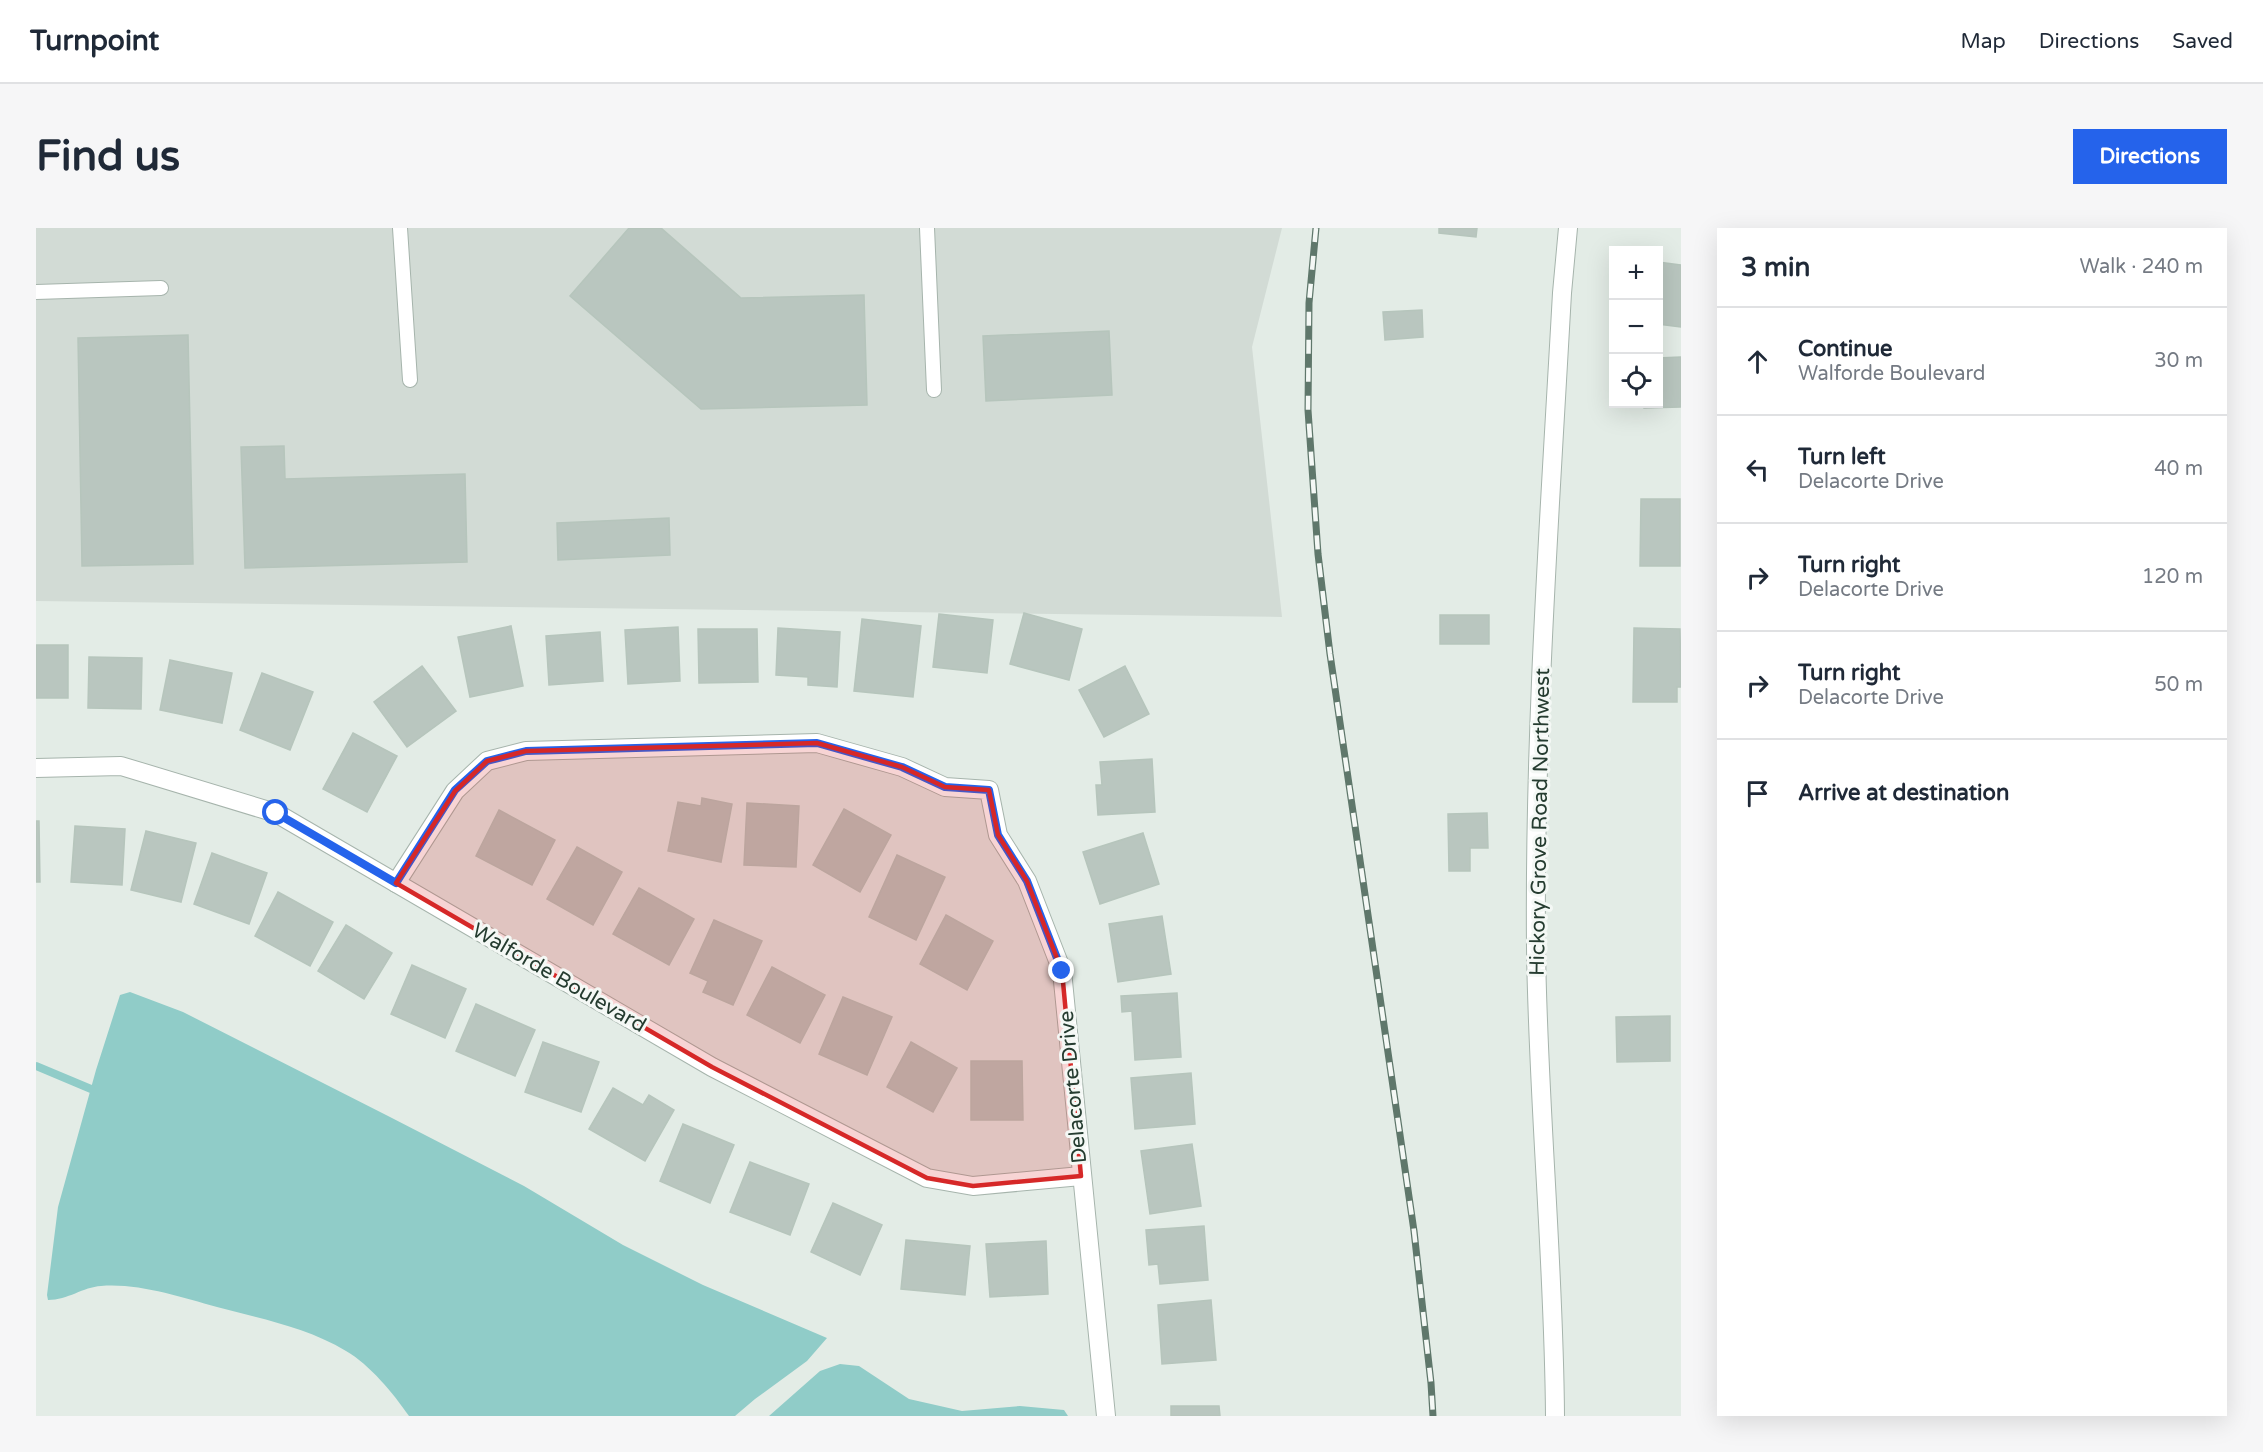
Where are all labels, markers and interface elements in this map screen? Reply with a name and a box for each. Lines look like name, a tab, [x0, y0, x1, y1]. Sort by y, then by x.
text: Turnpoint	[30, 24, 159, 58]
text: Map	[1960, 29, 2006, 54]
text: Directions	[2039, 29, 2139, 54]
text: Saved	[2172, 29, 2233, 54]
button: Directions	[2073, 129, 2227, 184]
text: Find us	[36, 131, 180, 182]
map controls	[1609, 246, 1663, 408]
button: +	[1609, 246, 1663, 300]
text: 3 min	[1741, 252, 1810, 283]
text: Walk · 240 m	[2080, 255, 2203, 279]
button: −	[1609, 300, 1663, 354]
text: Continue	[1798, 336, 1893, 362]
icon: ahead	[1741, 345, 1774, 378]
text: 30 m	[2154, 349, 2203, 373]
button: locate	[1609, 354, 1663, 408]
text: Walforde Boulevard	[1798, 362, 1985, 386]
text: Turn left	[1798, 444, 1886, 470]
icon: left	[1741, 453, 1774, 486]
text: 40 m	[2154, 457, 2203, 481]
text: Delacorte Drive	[1798, 470, 1944, 494]
text: Turn right	[1798, 552, 1900, 578]
icon: right	[1741, 561, 1774, 594]
text: 120 m	[2142, 565, 2203, 589]
text: Delacorte Drive	[1798, 578, 1944, 602]
text: Turn right	[1798, 660, 1900, 686]
street label: Hickory Grove Road Northwest	[1525, 668, 1555, 976]
icon: right	[1741, 669, 1774, 702]
text: 50 m	[2154, 673, 2203, 697]
text: Delacorte Drive	[1798, 686, 1944, 710]
icon: arrive	[1741, 777, 1774, 810]
text: Arrive at destination	[1798, 780, 2009, 806]
route start	[262, 799, 288, 825]
street label: Walforde Boulevard	[468, 918, 650, 1038]
route end	[1048, 957, 1074, 983]
street label: Delacorte Drive	[1054, 1010, 1092, 1164]

